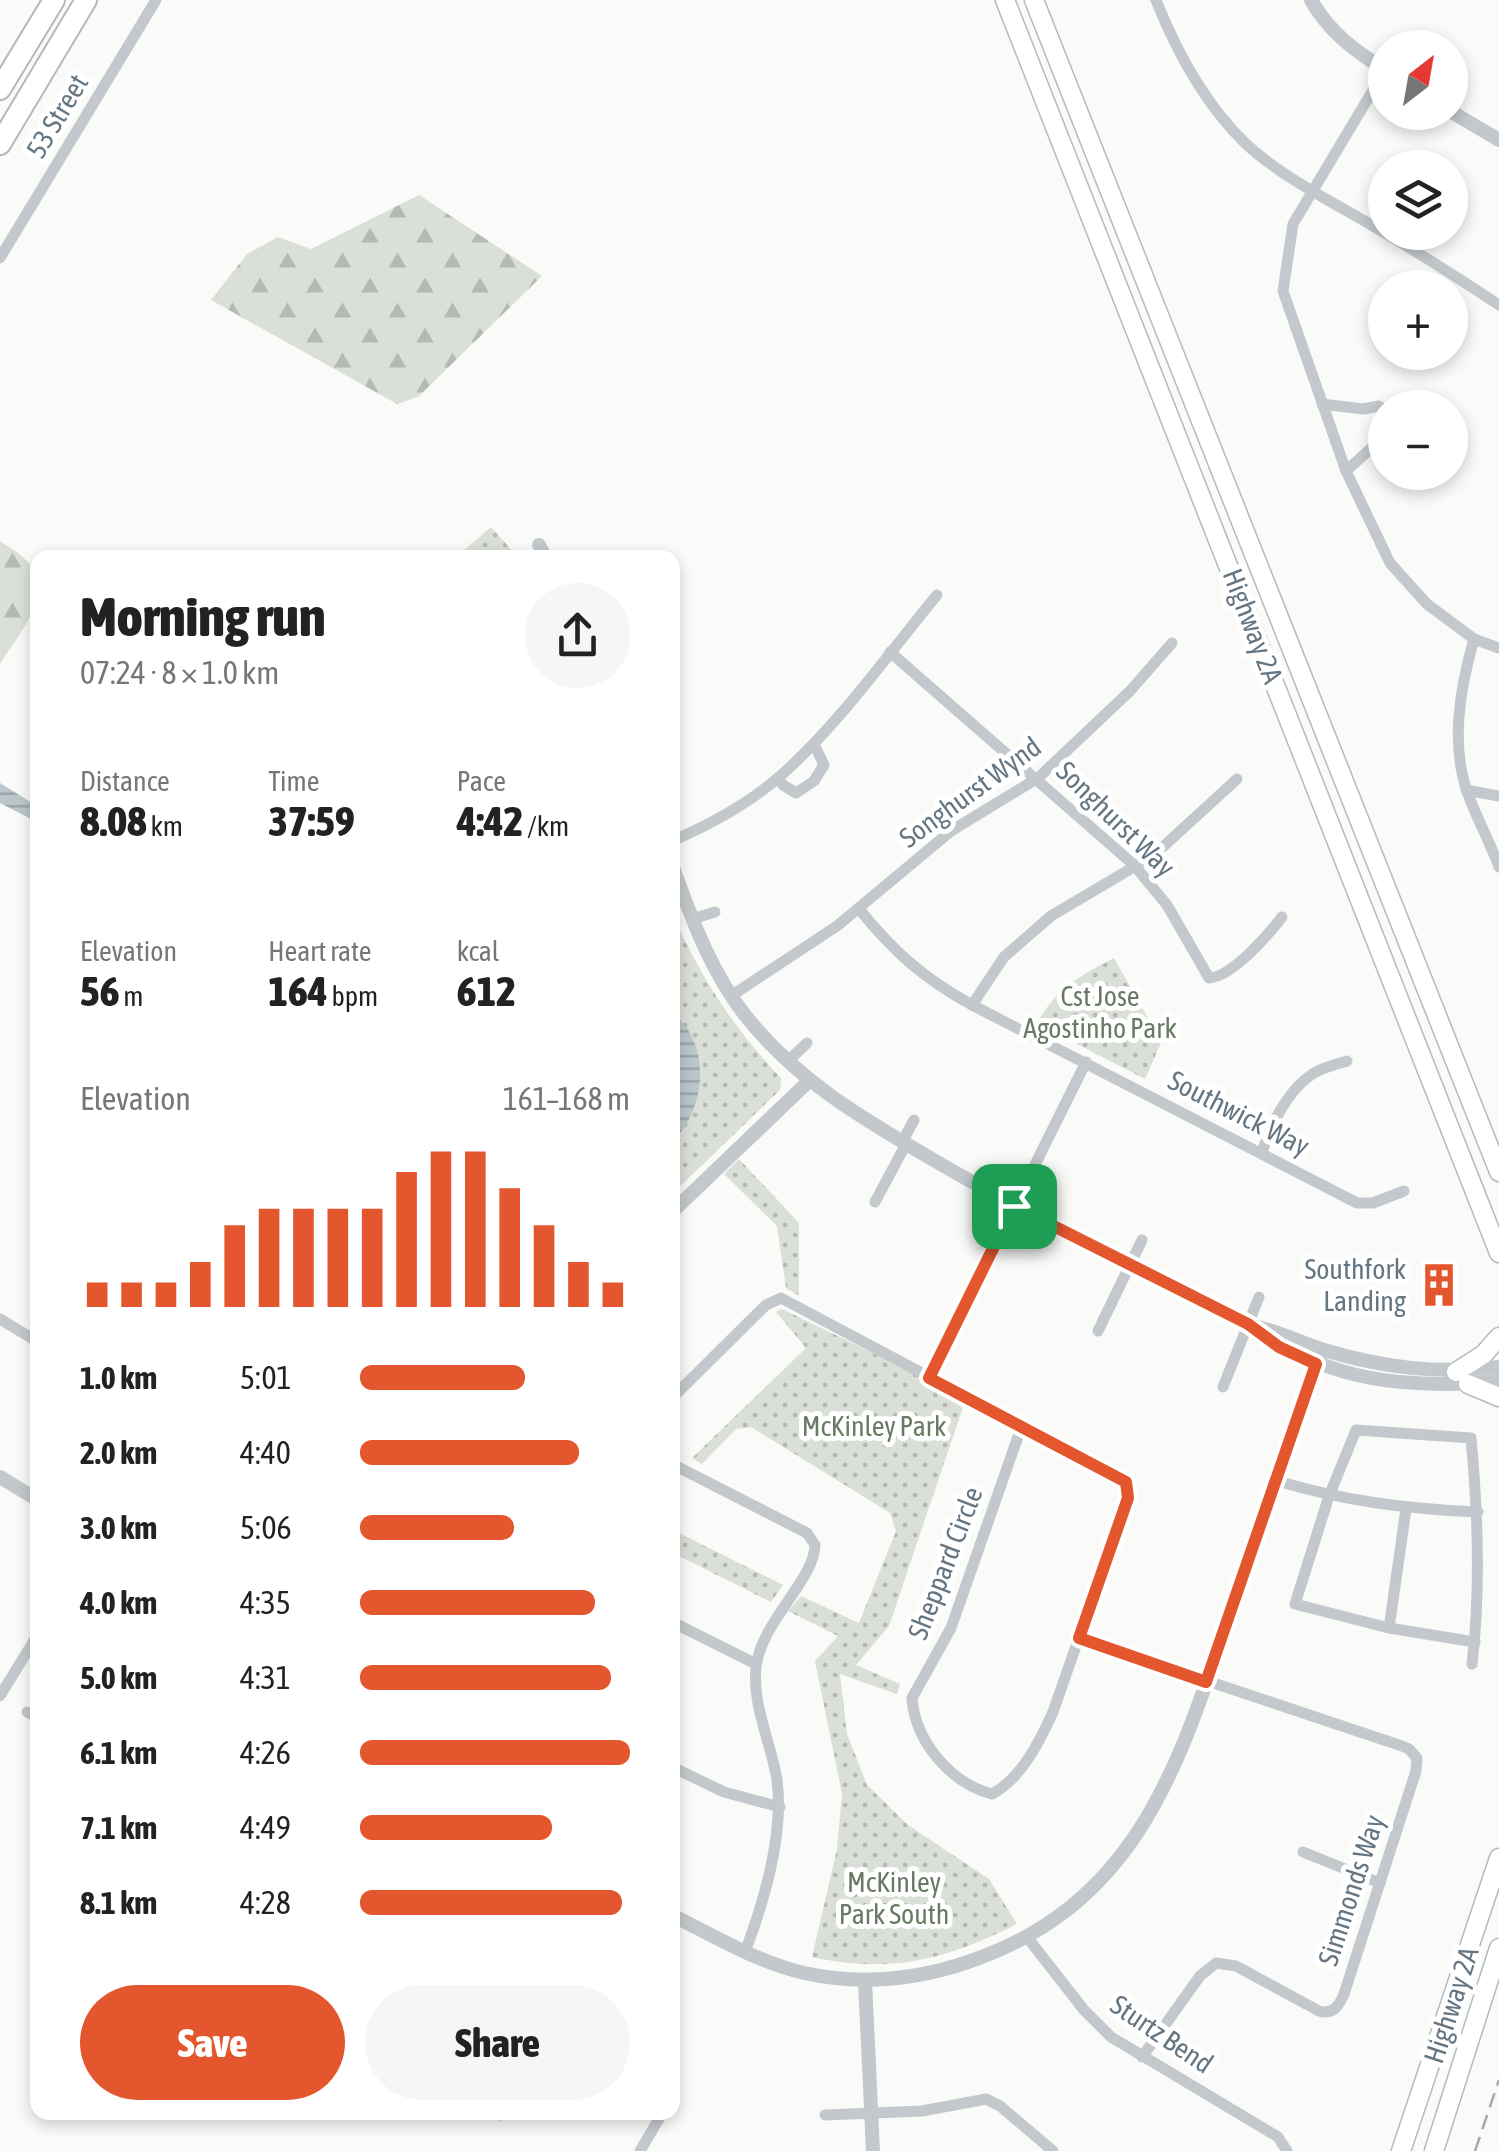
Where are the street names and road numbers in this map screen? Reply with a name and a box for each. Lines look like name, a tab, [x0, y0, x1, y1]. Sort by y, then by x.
street label: 53 Street	[20, 69, 94, 163]
street label: Highway 2A	[1217, 564, 1290, 688]
street label: Songhurst Wynd	[893, 730, 1047, 854]
street label: Songhurst Way	[1050, 755, 1182, 883]
street label: Southwick Way	[1163, 1064, 1315, 1162]
street label: Sheppard Circle	[901, 1482, 989, 1644]
street label: Simmonds Way	[1312, 1811, 1390, 1969]
street label: Highway 2A	[1417, 1943, 1485, 2067]
street label: Sturtz Bend	[1105, 1988, 1219, 2080]

